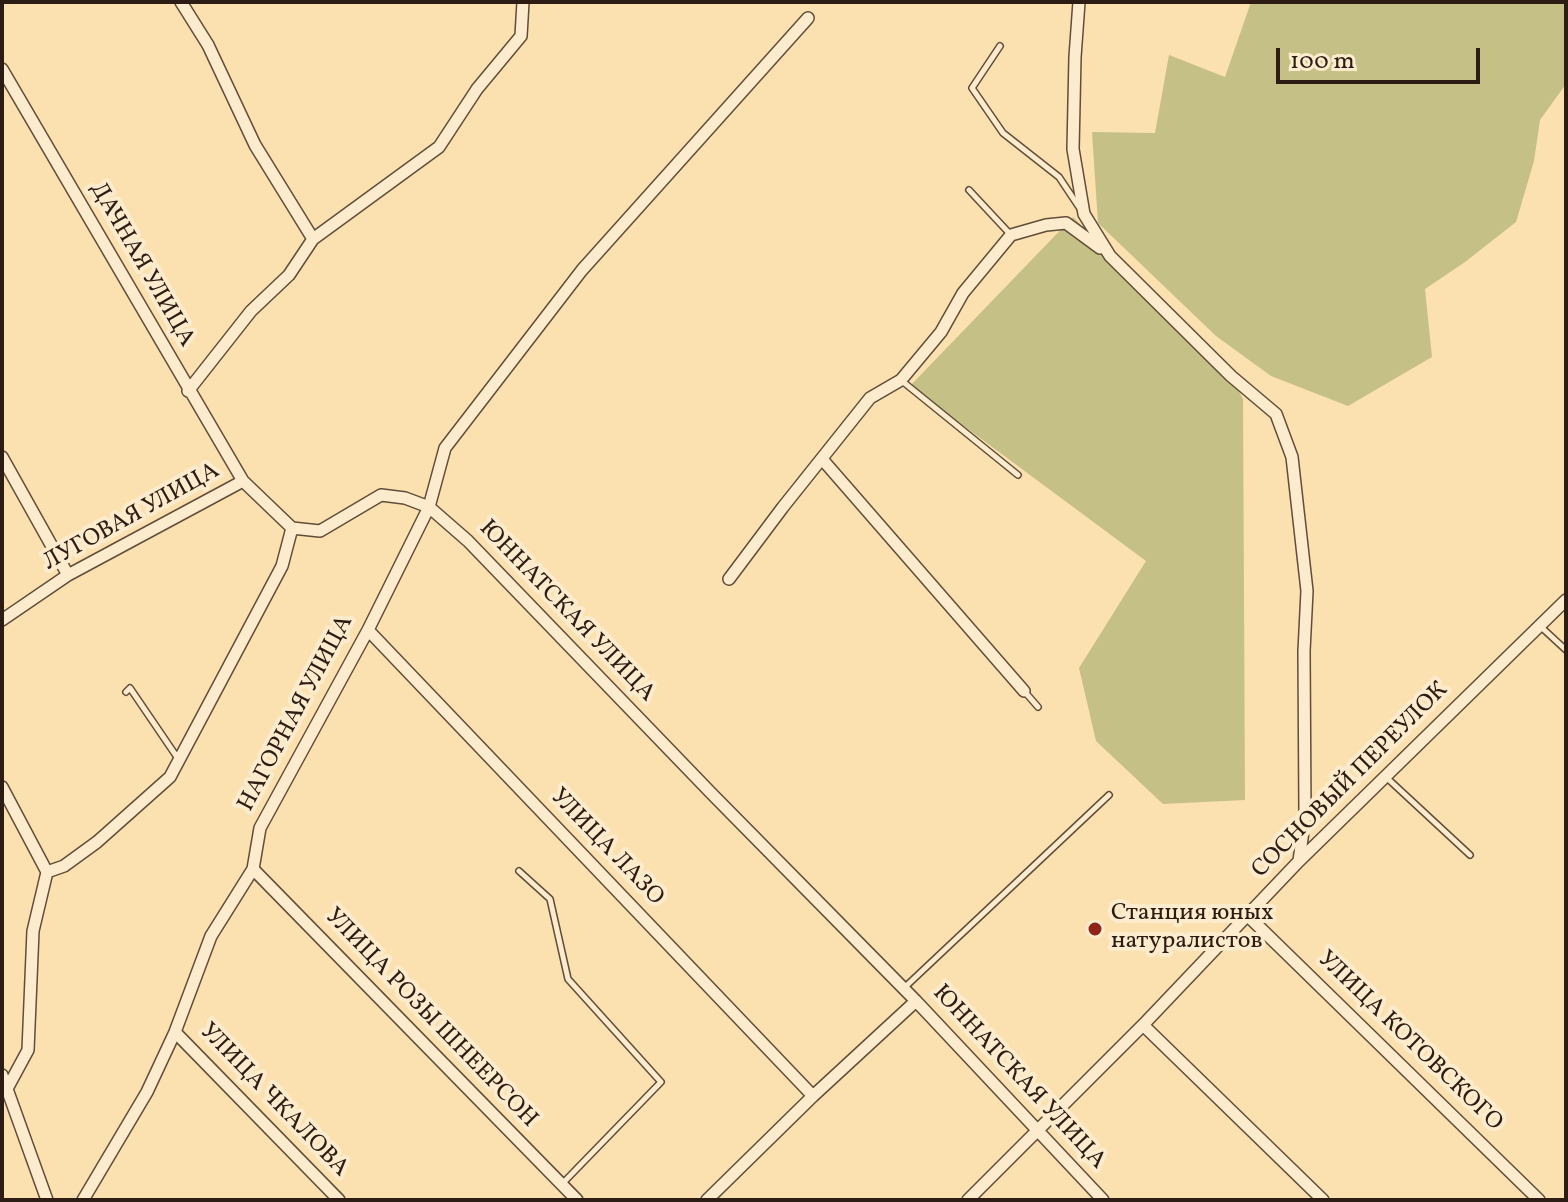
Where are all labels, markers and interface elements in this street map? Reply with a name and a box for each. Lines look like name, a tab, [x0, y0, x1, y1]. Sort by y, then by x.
scale bar	[1280, 32, 1484, 82]
text: 100 m	[1290, 45, 1355, 79]
street label: ДАЧНАЯ УЛИЦА	[82, 177, 200, 353]
street label: ЛУГОВАЯ УЛИЦА	[39, 458, 225, 578]
street label: ЮННАТСКАЯ УЛИЦА	[472, 515, 660, 709]
street label: НАГОРНАЯ УЛИЦА	[233, 611, 361, 817]
street label: СОСНОВЫЙ ПЕРЕУЛОК	[1247, 677, 1455, 885]
street label: УЛИЦА ЛАЗО	[543, 783, 669, 913]
place label: Станция юных натуралистов	[1111, 901, 1273, 957]
street label: УЛИЦА РОЗЫ ШНЕЕРСОН	[317, 903, 543, 1135]
marker: Станция юных натуралистов	[1086, 920, 1104, 938]
street label: УЛИЦА КОТОВСКОГО	[1310, 946, 1508, 1138]
street label: ЮННАТСКАЯ УЛИЦА	[925, 980, 1111, 1176]
street label: УЛИЦА ЧКАЛОВА	[192, 1018, 354, 1184]

